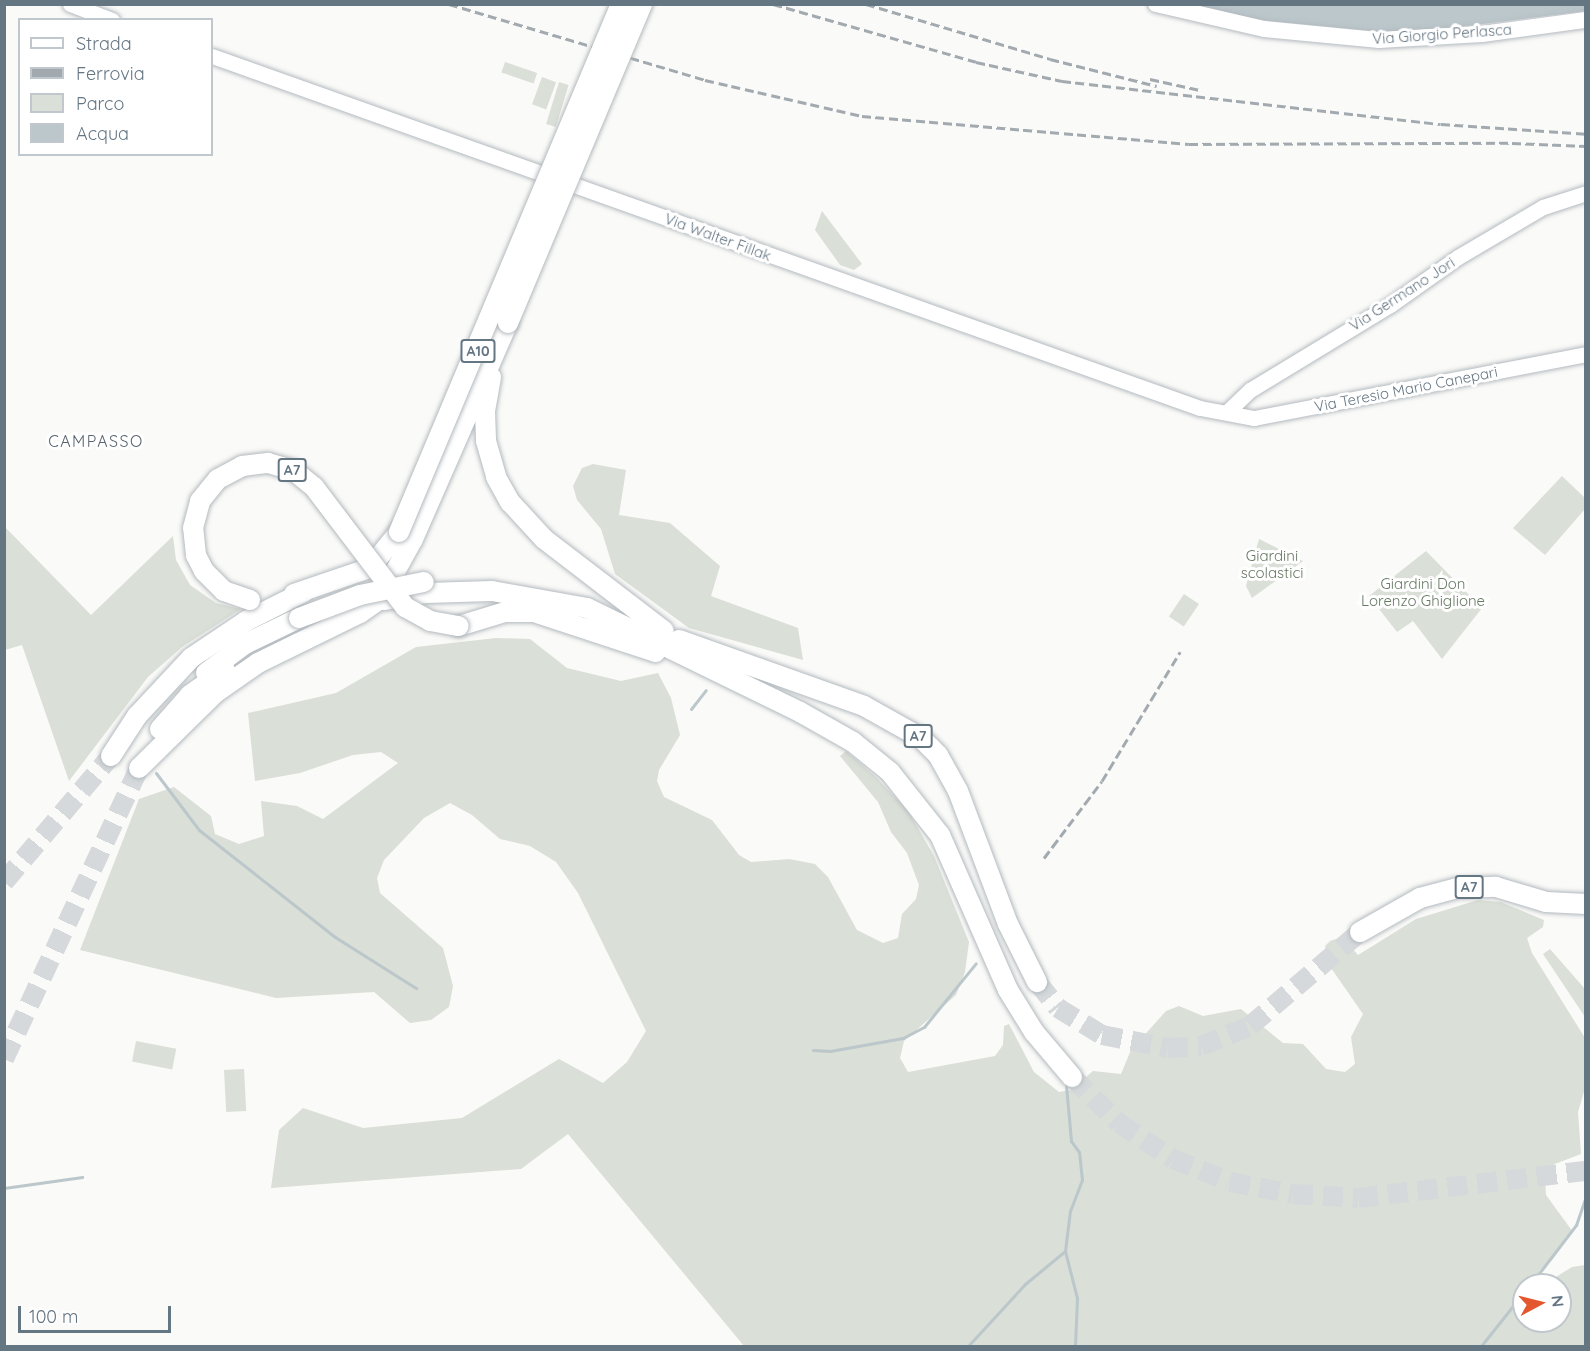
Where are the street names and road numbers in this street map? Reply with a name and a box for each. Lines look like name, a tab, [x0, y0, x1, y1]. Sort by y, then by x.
street label: Via Giorgio Perlasca	[1372, 20, 1512, 48]
street label: Via Walter Fillak	[662, 209, 774, 265]
street label: Via Germano Jori	[1346, 253, 1458, 335]
road number: A10	[460, 340, 496, 362]
street label: Via Teresio Mario Canepari	[1313, 362, 1499, 416]
road number: A7	[277, 459, 307, 481]
road number: A7	[903, 725, 933, 747]
road number: A7	[1454, 876, 1484, 898]

